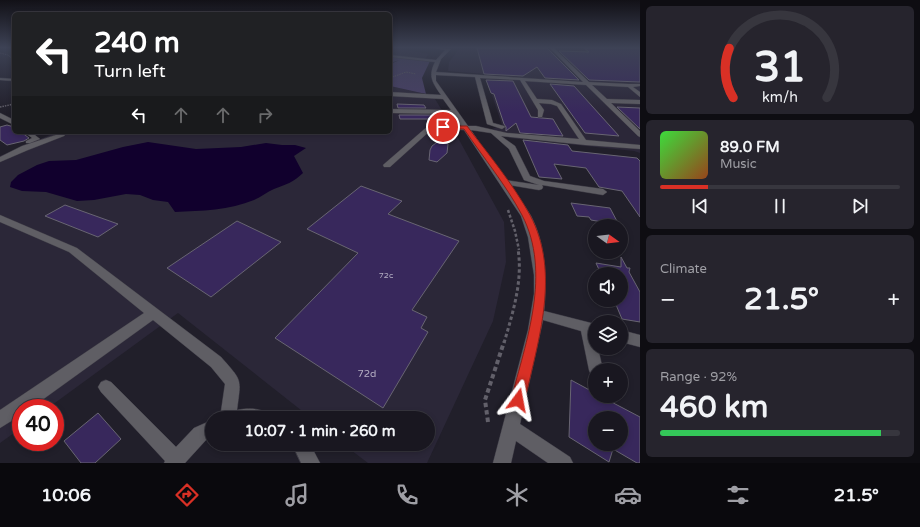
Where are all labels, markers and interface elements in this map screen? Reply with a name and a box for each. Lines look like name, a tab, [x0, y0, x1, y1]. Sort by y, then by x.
text: 240 m	[94, 26, 180, 60]
icon: left	[28, 28, 80, 80]
text: 31	[754, 43, 806, 93]
text: Turn left	[94, 60, 166, 82]
text: km/h	[762, 89, 798, 106]
icon: left	[128, 104, 150, 126]
icon: ahead	[170, 104, 192, 126]
icon: ahead	[212, 104, 234, 126]
icon: right	[254, 104, 276, 126]
pin	[426, 110, 460, 144]
icon: arrive	[432, 116, 454, 138]
text: 89.0 FM	[720, 138, 780, 156]
text: Music	[720, 156, 757, 172]
icon: previous	[689, 195, 711, 217]
icon: pause	[769, 195, 791, 217]
icon: next	[849, 195, 871, 217]
north arrow	[588, 219, 628, 259]
map controls	[588, 219, 628, 451]
text: Climate	[660, 261, 707, 277]
button: sound	[588, 267, 628, 307]
house number: 72c	[379, 271, 393, 280]
text: 21.5°	[744, 281, 819, 318]
text: −	[660, 287, 676, 313]
text: +	[888, 287, 900, 313]
button: layers	[588, 315, 628, 355]
button: +	[588, 363, 628, 403]
house number: 72d	[358, 368, 376, 380]
text: Range · 92%	[660, 369, 737, 385]
position arrow	[497, 379, 539, 421]
text: 460 km	[660, 389, 768, 426]
speed limit sign: 40	[12, 399, 64, 451]
button: −	[588, 411, 628, 451]
text: 10:07 · 1 min · 260 m	[245, 422, 395, 440]
icon: directions	[173, 481, 201, 509]
icon: music	[283, 481, 311, 509]
icon: phone	[393, 481, 421, 509]
icon: climate	[503, 481, 531, 509]
icon: car	[614, 481, 642, 509]
icon: filters	[724, 481, 752, 509]
text: 10:06	[41, 484, 91, 506]
text: 21.5°	[834, 484, 879, 506]

